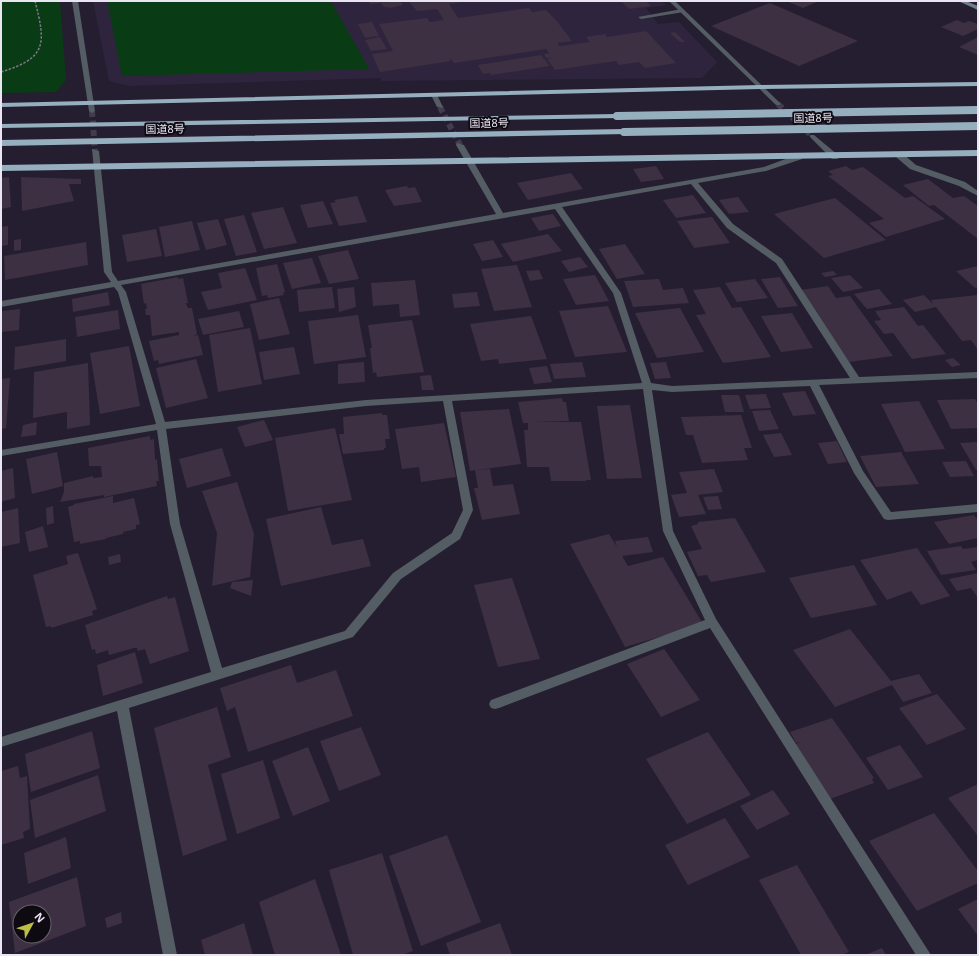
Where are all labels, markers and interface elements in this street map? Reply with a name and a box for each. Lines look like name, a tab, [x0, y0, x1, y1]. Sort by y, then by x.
street label: 国道8号	[793, 110, 833, 125]
street label: 国道8号	[469, 115, 509, 130]
street label: 国道8号	[145, 121, 185, 136]
north arrow	[12, 904, 52, 944]
text: N	[31, 909, 49, 926]

